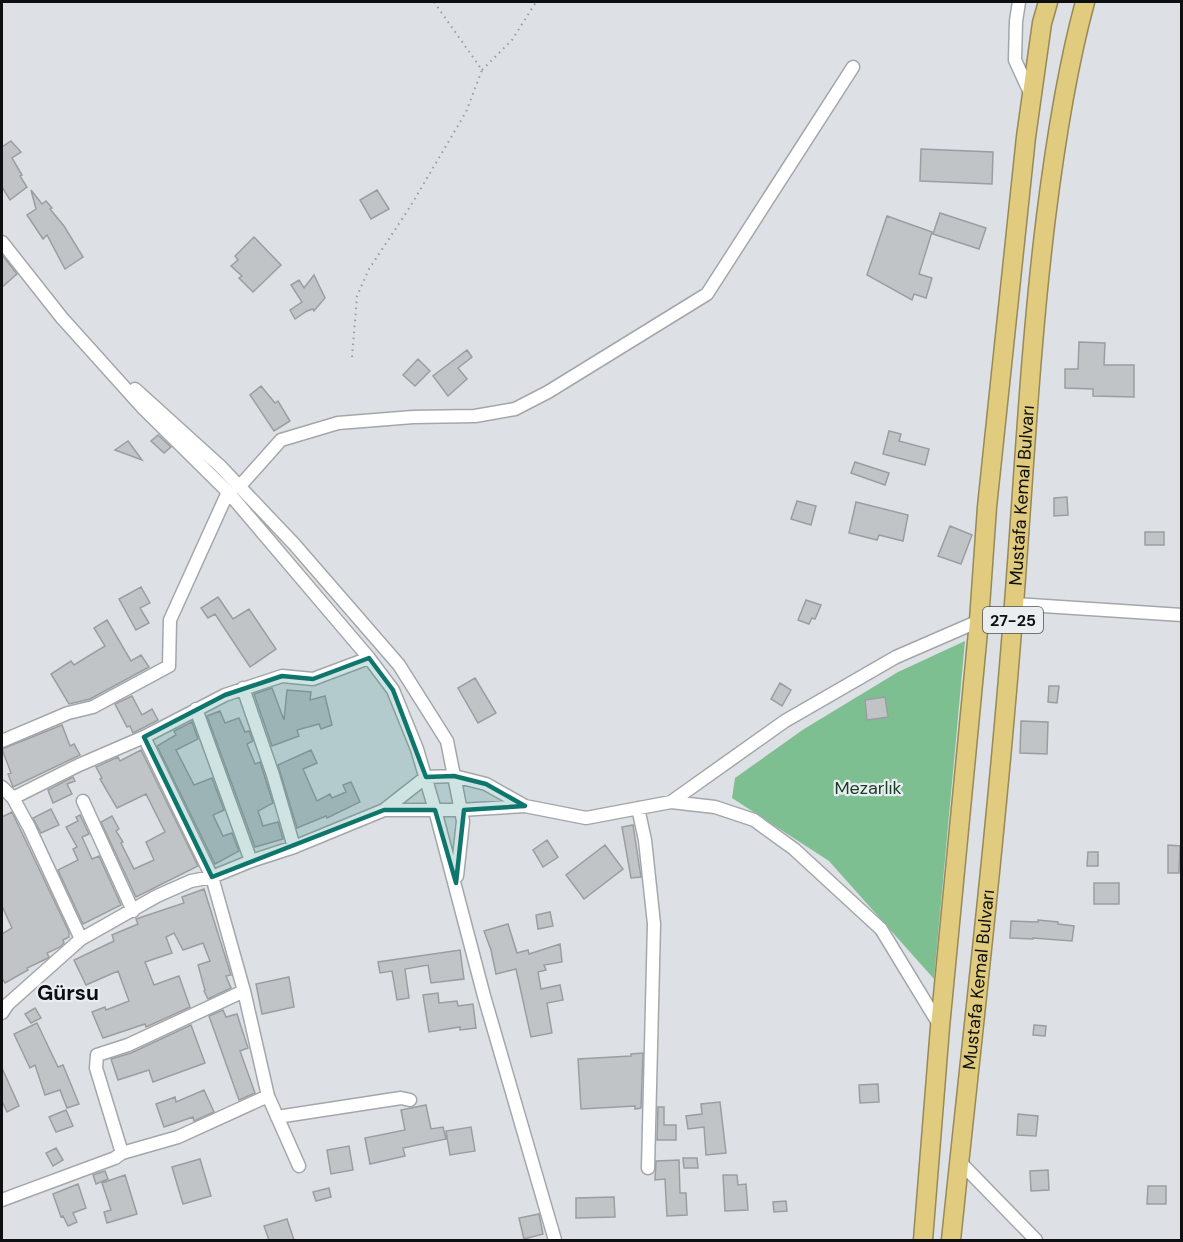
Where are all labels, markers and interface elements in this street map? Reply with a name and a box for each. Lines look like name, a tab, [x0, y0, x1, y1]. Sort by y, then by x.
street label: Mustafa Kemal Bulvarı	[1003, 404, 1040, 587]
road number: 27-25	[983, 607, 1043, 633]
park label: Mezarlık	[834, 776, 902, 800]
street label: Mustafa Kemal Bulvarı	[957, 888, 1000, 1071]
district label: Gürsu	[37, 979, 99, 1007]

